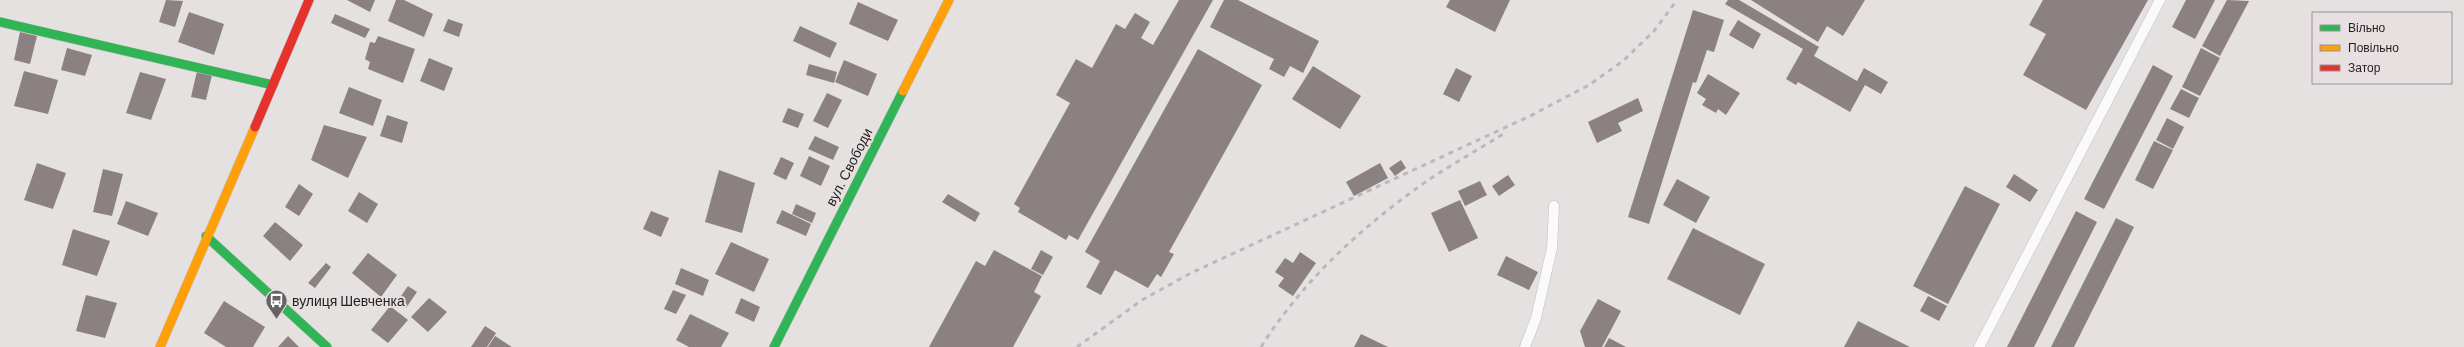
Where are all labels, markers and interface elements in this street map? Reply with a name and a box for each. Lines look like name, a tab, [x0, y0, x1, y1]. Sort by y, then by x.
legend	[2312, 12, 2452, 84]
text: Вільно	[2348, 20, 2386, 34]
text: Повільно	[2348, 40, 2399, 54]
text: Затор	[2348, 60, 2381, 75]
street label: вул. Свободи	[822, 125, 876, 209]
bus stop icon: вулиця Шевченка	[263, 288, 289, 321]
place label: вулиця Шевченка	[292, 292, 405, 309]

